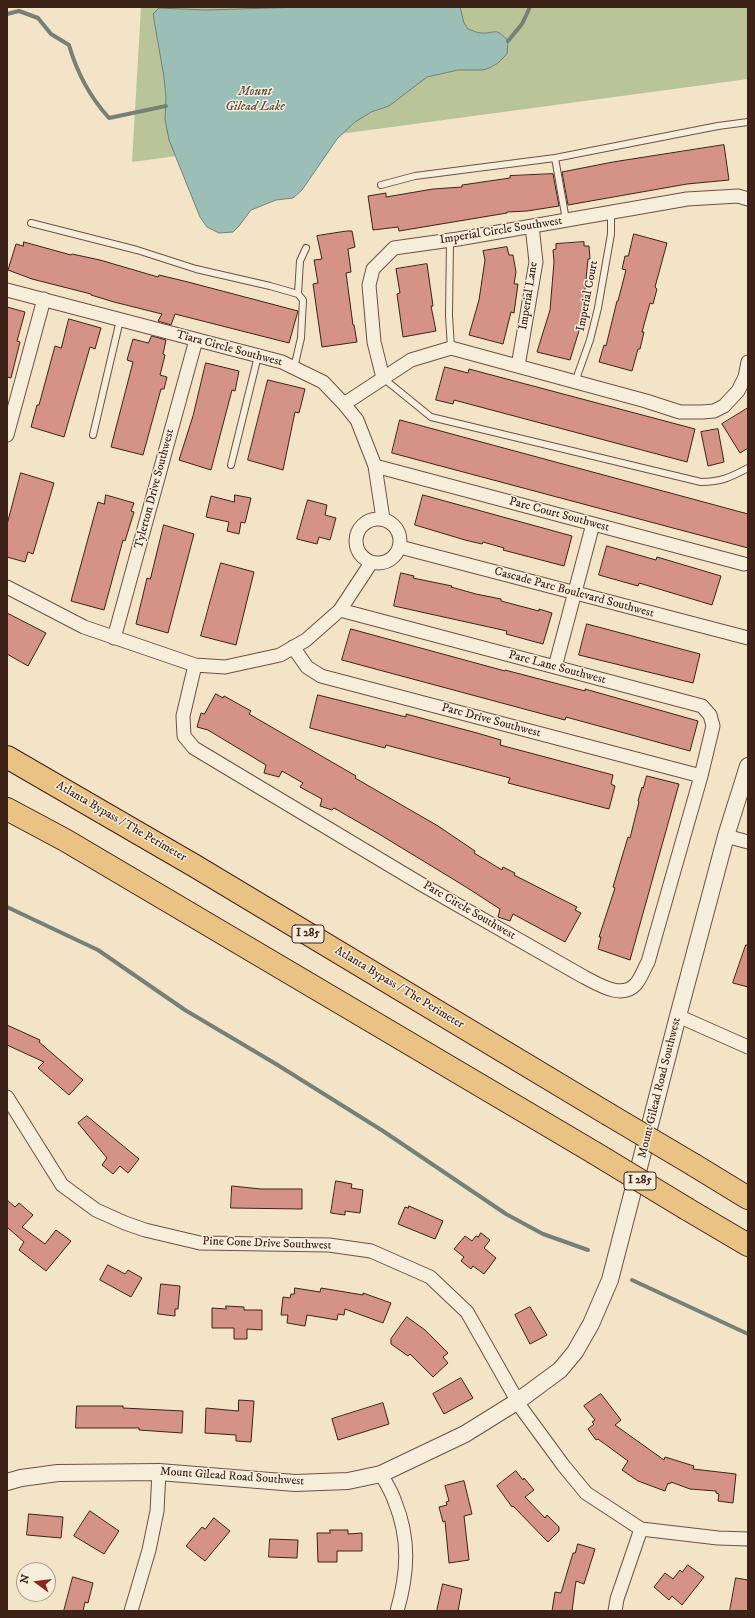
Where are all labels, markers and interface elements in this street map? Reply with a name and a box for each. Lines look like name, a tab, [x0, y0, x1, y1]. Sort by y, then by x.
water label: Mount Gilead Lake	[225, 84, 285, 115]
street label: Imperial Circle Southwest	[439, 214, 563, 248]
street label: Imperial Court	[574, 259, 602, 333]
street label: Imperial Lane	[517, 261, 541, 331]
street label: Tiara Circle Southwest	[174, 328, 284, 370]
street label: Tylerton Drive Southwest	[132, 428, 178, 550]
street label: Parc Court Southwest	[507, 495, 611, 535]
street label: Cascade Parc Boulevard Southwest	[493, 565, 655, 621]
street label: Parc Lane Southwest	[507, 648, 607, 688]
street label: Parc Drive Southwest	[440, 701, 542, 741]
street label: Atlanta Bypass / The Perimeter	[53, 779, 189, 865]
street label: Parc Circle Southwest	[420, 879, 518, 943]
road number: I 285	[292, 925, 324, 943]
street label: Atlanta Bypass / The Perimeter	[332, 944, 466, 1032]
street label: Mount Gilead Road Southwest	[636, 1016, 684, 1160]
road number: I 285	[624, 1172, 656, 1190]
street label: Pine Cone Drive Southwest	[202, 1235, 332, 1253]
street label: Mount Gilead Road Southwest	[159, 1465, 305, 1489]
north arrow	[16, 1562, 56, 1602]
text: N	[17, 1573, 33, 1585]

